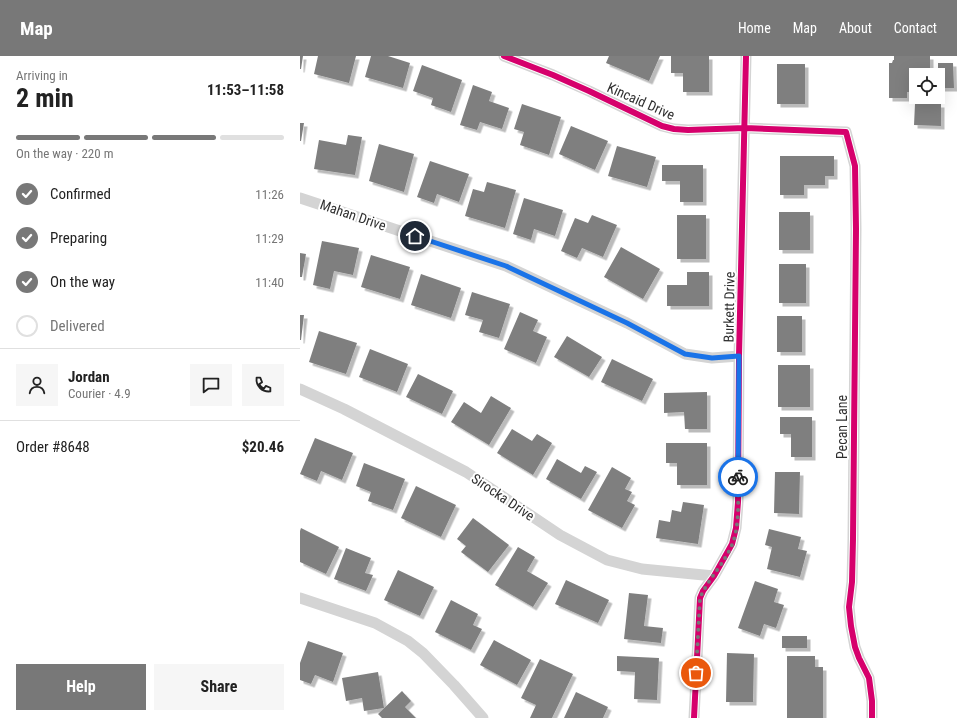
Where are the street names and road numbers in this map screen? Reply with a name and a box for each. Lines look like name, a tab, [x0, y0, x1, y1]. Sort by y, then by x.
street label: Kincaid Drive	[605, 79, 678, 123]
street label: Mahan Drive	[318, 196, 388, 234]
street label: Burkett Drive	[720, 271, 738, 343]
street label: Pecan Lane	[834, 395, 850, 459]
street label: Sirocka Drive	[469, 470, 538, 524]

